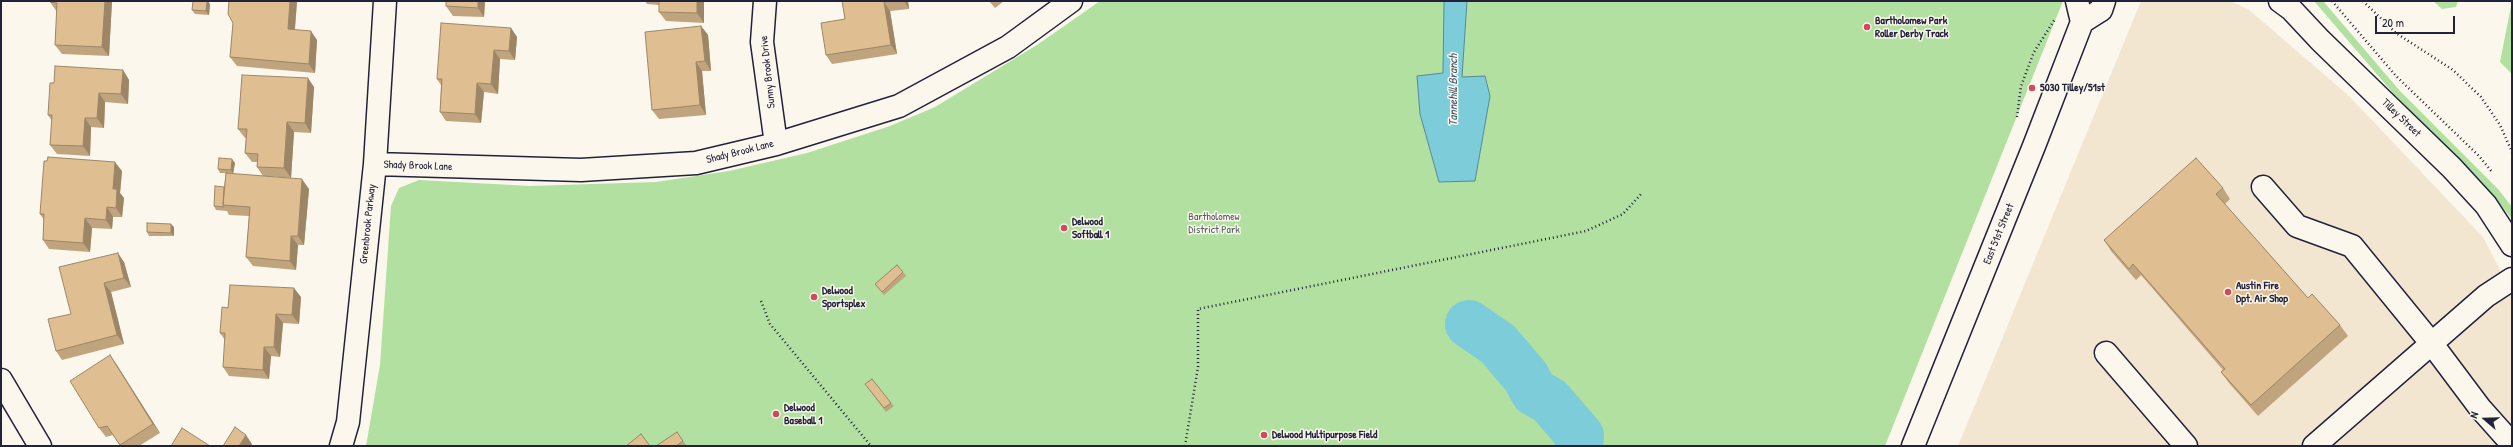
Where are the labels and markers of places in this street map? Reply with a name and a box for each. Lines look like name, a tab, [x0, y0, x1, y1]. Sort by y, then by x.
place label: Bartholomew Park Roller Derby Track	[1875, 14, 1948, 40]
marker: Bartholomew Park Roller Derby Track	[1862, 22, 1872, 32]
place label: 5030 Tilley/51st	[2040, 81, 2105, 95]
marker: 5030 Tilley/51st	[2027, 83, 2037, 93]
place label: Delwood Softball 1	[1072, 215, 1109, 241]
marker: Delwood Softball 1	[1059, 223, 1069, 233]
place label: Austin Fire Dpt. Air Shop	[2236, 279, 2288, 305]
place label: Delwood Sportsplex	[822, 284, 865, 310]
marker: Austin Fire Dpt. Air Shop	[2223, 287, 2233, 297]
marker: Delwood Sportsplex	[809, 292, 819, 302]
place label: Delwood Baseball 1	[784, 401, 823, 427]
marker: Delwood Baseball 1	[771, 409, 781, 419]
place label: Delwood Multipurpose Field	[1272, 428, 1377, 442]
marker: Delwood Multipurpose Field	[1259, 430, 1269, 440]

